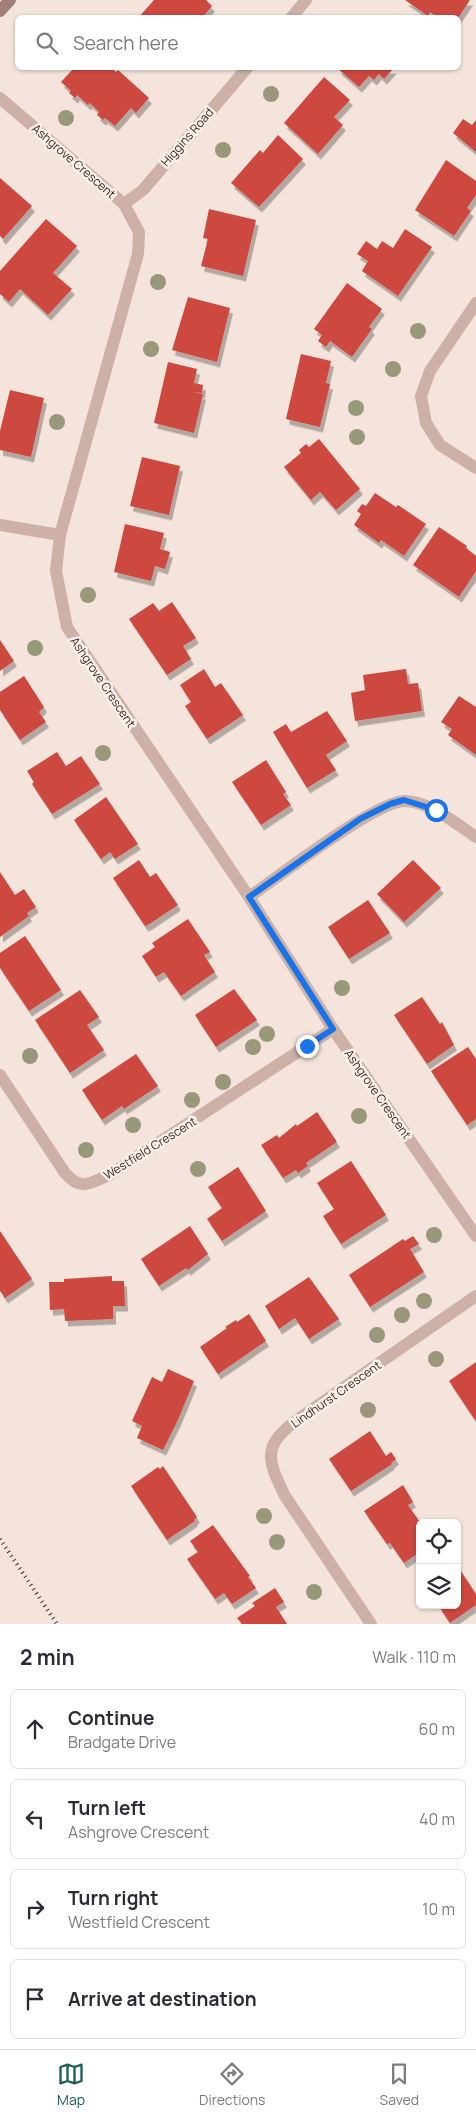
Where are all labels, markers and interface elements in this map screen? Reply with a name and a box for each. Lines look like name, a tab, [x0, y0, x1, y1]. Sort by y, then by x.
search box	[15, 15, 461, 70]
icon: search	[33, 29, 61, 57]
text: Search here	[73, 30, 179, 56]
street label: Higgins Road	[157, 104, 217, 170]
street label: Ashgrove Crescent	[28, 120, 120, 202]
street label: Ashgrove Crescent	[66, 633, 140, 731]
route start	[425, 799, 448, 822]
route end	[296, 1035, 319, 1058]
street label: Ashgrove Crescent	[341, 1046, 415, 1142]
street label: Westfield Crescent	[100, 1112, 200, 1183]
street label: Lindhurst Crescent	[288, 1356, 385, 1431]
map controls	[416, 1519, 461, 1609]
button: locate	[416, 1519, 461, 1564]
button: layers	[416, 1564, 461, 1609]
text: 2 min	[20, 1643, 75, 1671]
text: Walk · 110 m	[372, 1646, 456, 1668]
text: Continue	[68, 1705, 154, 1731]
icon: ahead	[21, 1715, 49, 1743]
text: 60 m	[419, 1718, 455, 1740]
text: Bradgate Drive	[68, 1731, 176, 1753]
text: Turn left	[68, 1795, 146, 1821]
icon: left	[21, 1805, 49, 1833]
text: 40 m	[419, 1808, 455, 1830]
text: Ashgrove Crescent	[68, 1821, 209, 1843]
text: Turn right	[68, 1885, 158, 1911]
icon: right	[21, 1895, 49, 1923]
text: 10 m	[422, 1898, 455, 1920]
text: Westfield Crescent	[68, 1911, 210, 1933]
icon: arrive	[21, 1985, 49, 2013]
text: Arrive at destination	[68, 1986, 257, 2012]
tab: Map	[57, 2060, 85, 2109]
tab: Directions	[199, 2060, 265, 2109]
tab: Saved	[380, 2060, 419, 2109]

